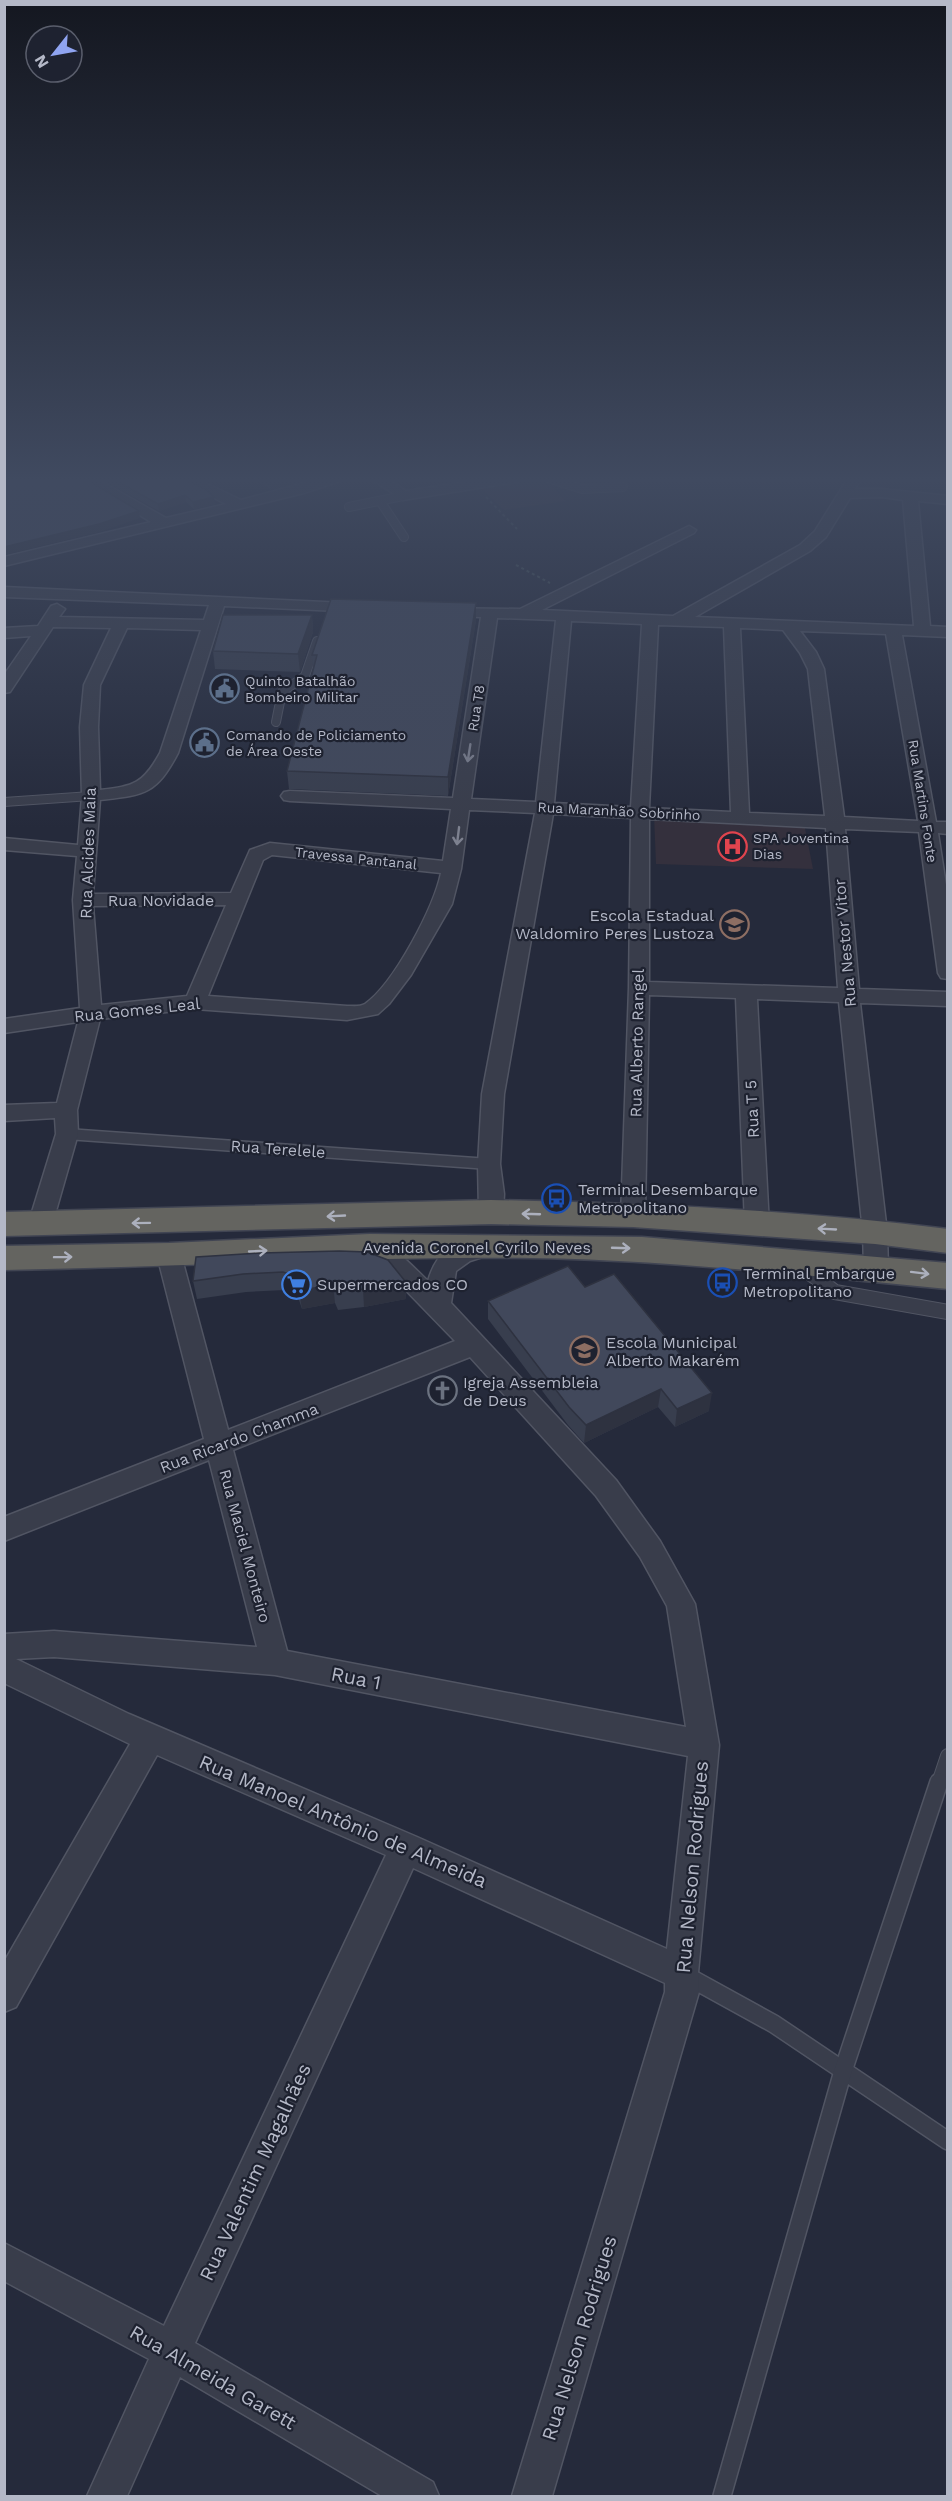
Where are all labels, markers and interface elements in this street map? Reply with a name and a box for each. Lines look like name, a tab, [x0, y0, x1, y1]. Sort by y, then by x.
north arrow	[24, 24, 84, 84]
text: N	[30, 51, 53, 71]
public building icon: Quinto Batalhão Bombeiro Militar	[208, 673, 240, 705]
place label: Quinto Batalhão Bombeiro Militar	[245, 673, 359, 705]
street label: Rua T8	[464, 684, 488, 732]
public building icon: Comando de Policiamento de Área Oeste	[189, 727, 221, 759]
place label: Comando de Policiamento de Área Oeste	[226, 727, 406, 759]
street label: Rua Martins Fonte	[905, 738, 941, 864]
one-way arrow	[463, 743, 474, 763]
street label: Rua Alcides Maia	[76, 787, 100, 919]
street label: Rua Maranhão Sobrinho	[537, 799, 701, 823]
one-way arrow	[452, 825, 463, 845]
hospital icon: SPA Joventina Dias	[716, 830, 748, 862]
place label: SPA Joventina Dias	[753, 830, 849, 862]
street label: Travessa Pantanal	[294, 844, 419, 872]
street label: Rua Nestor Vitor	[830, 878, 860, 1008]
street label: Rua Novidade	[108, 891, 214, 910]
place label: Escola Estadual Waldomiro Peres Lustoza	[515, 906, 714, 943]
school or university icon: Escola Estadual Waldomiro Peres Lustoza	[719, 908, 751, 940]
street label: Rua Alberto Rangel	[626, 968, 648, 1117]
street label: Rua Gomes Leal	[73, 994, 201, 1026]
street label: Rua T 5	[741, 1080, 763, 1138]
street label: Rua Terelele	[230, 1136, 326, 1162]
place label: Terminal Desembarque Metropolitano	[578, 1180, 758, 1217]
bus stop icon: Terminal Desembarque Metropolitano	[541, 1182, 573, 1214]
one-way arrow	[521, 1208, 541, 1219]
one-way arrow	[326, 1210, 346, 1221]
one-way arrow	[131, 1217, 151, 1228]
one-way arrow	[817, 1224, 837, 1235]
street label: Avenida Coronel Cyrilo Neves	[363, 1238, 591, 1257]
one-way arrow	[610, 1242, 630, 1254]
one-way arrow	[247, 1245, 267, 1256]
one-way arrow	[52, 1251, 72, 1263]
place label: Terminal Embarque Metropolitano	[743, 1264, 895, 1301]
bus stop icon: Terminal Embarque Metropolitano	[706, 1266, 738, 1298]
supermarket icon: Supermercados CO	[280, 1268, 312, 1300]
one-way arrow	[909, 1268, 929, 1279]
place label: Supermercados CO	[317, 1275, 468, 1294]
place label: Escola Municipal Alberto Makarém	[606, 1333, 740, 1370]
school or university icon: Escola Municipal Alberto Makarém	[569, 1335, 601, 1367]
place label: Igreja Assembleia de Deus	[463, 1373, 599, 1410]
church icon: Igreja Assembleia de Deus	[426, 1375, 458, 1407]
street label: Rua Ricardo Chamma	[157, 1399, 321, 1477]
street label: Rua Maciel Monteiro	[215, 1467, 275, 1625]
street label: Rua 1	[329, 1661, 383, 1695]
street label: Rua Manoel Antônio de Almeida	[196, 1749, 490, 1893]
street label: Rua Nelson Rodrigues	[671, 1760, 713, 1974]
street label: Rua Valentim Magalhães	[194, 2059, 316, 2285]
street label: Rua Nelson Rodrigues	[536, 2233, 622, 2443]
street label: Rua Almeida Garett	[126, 2320, 301, 2435]

